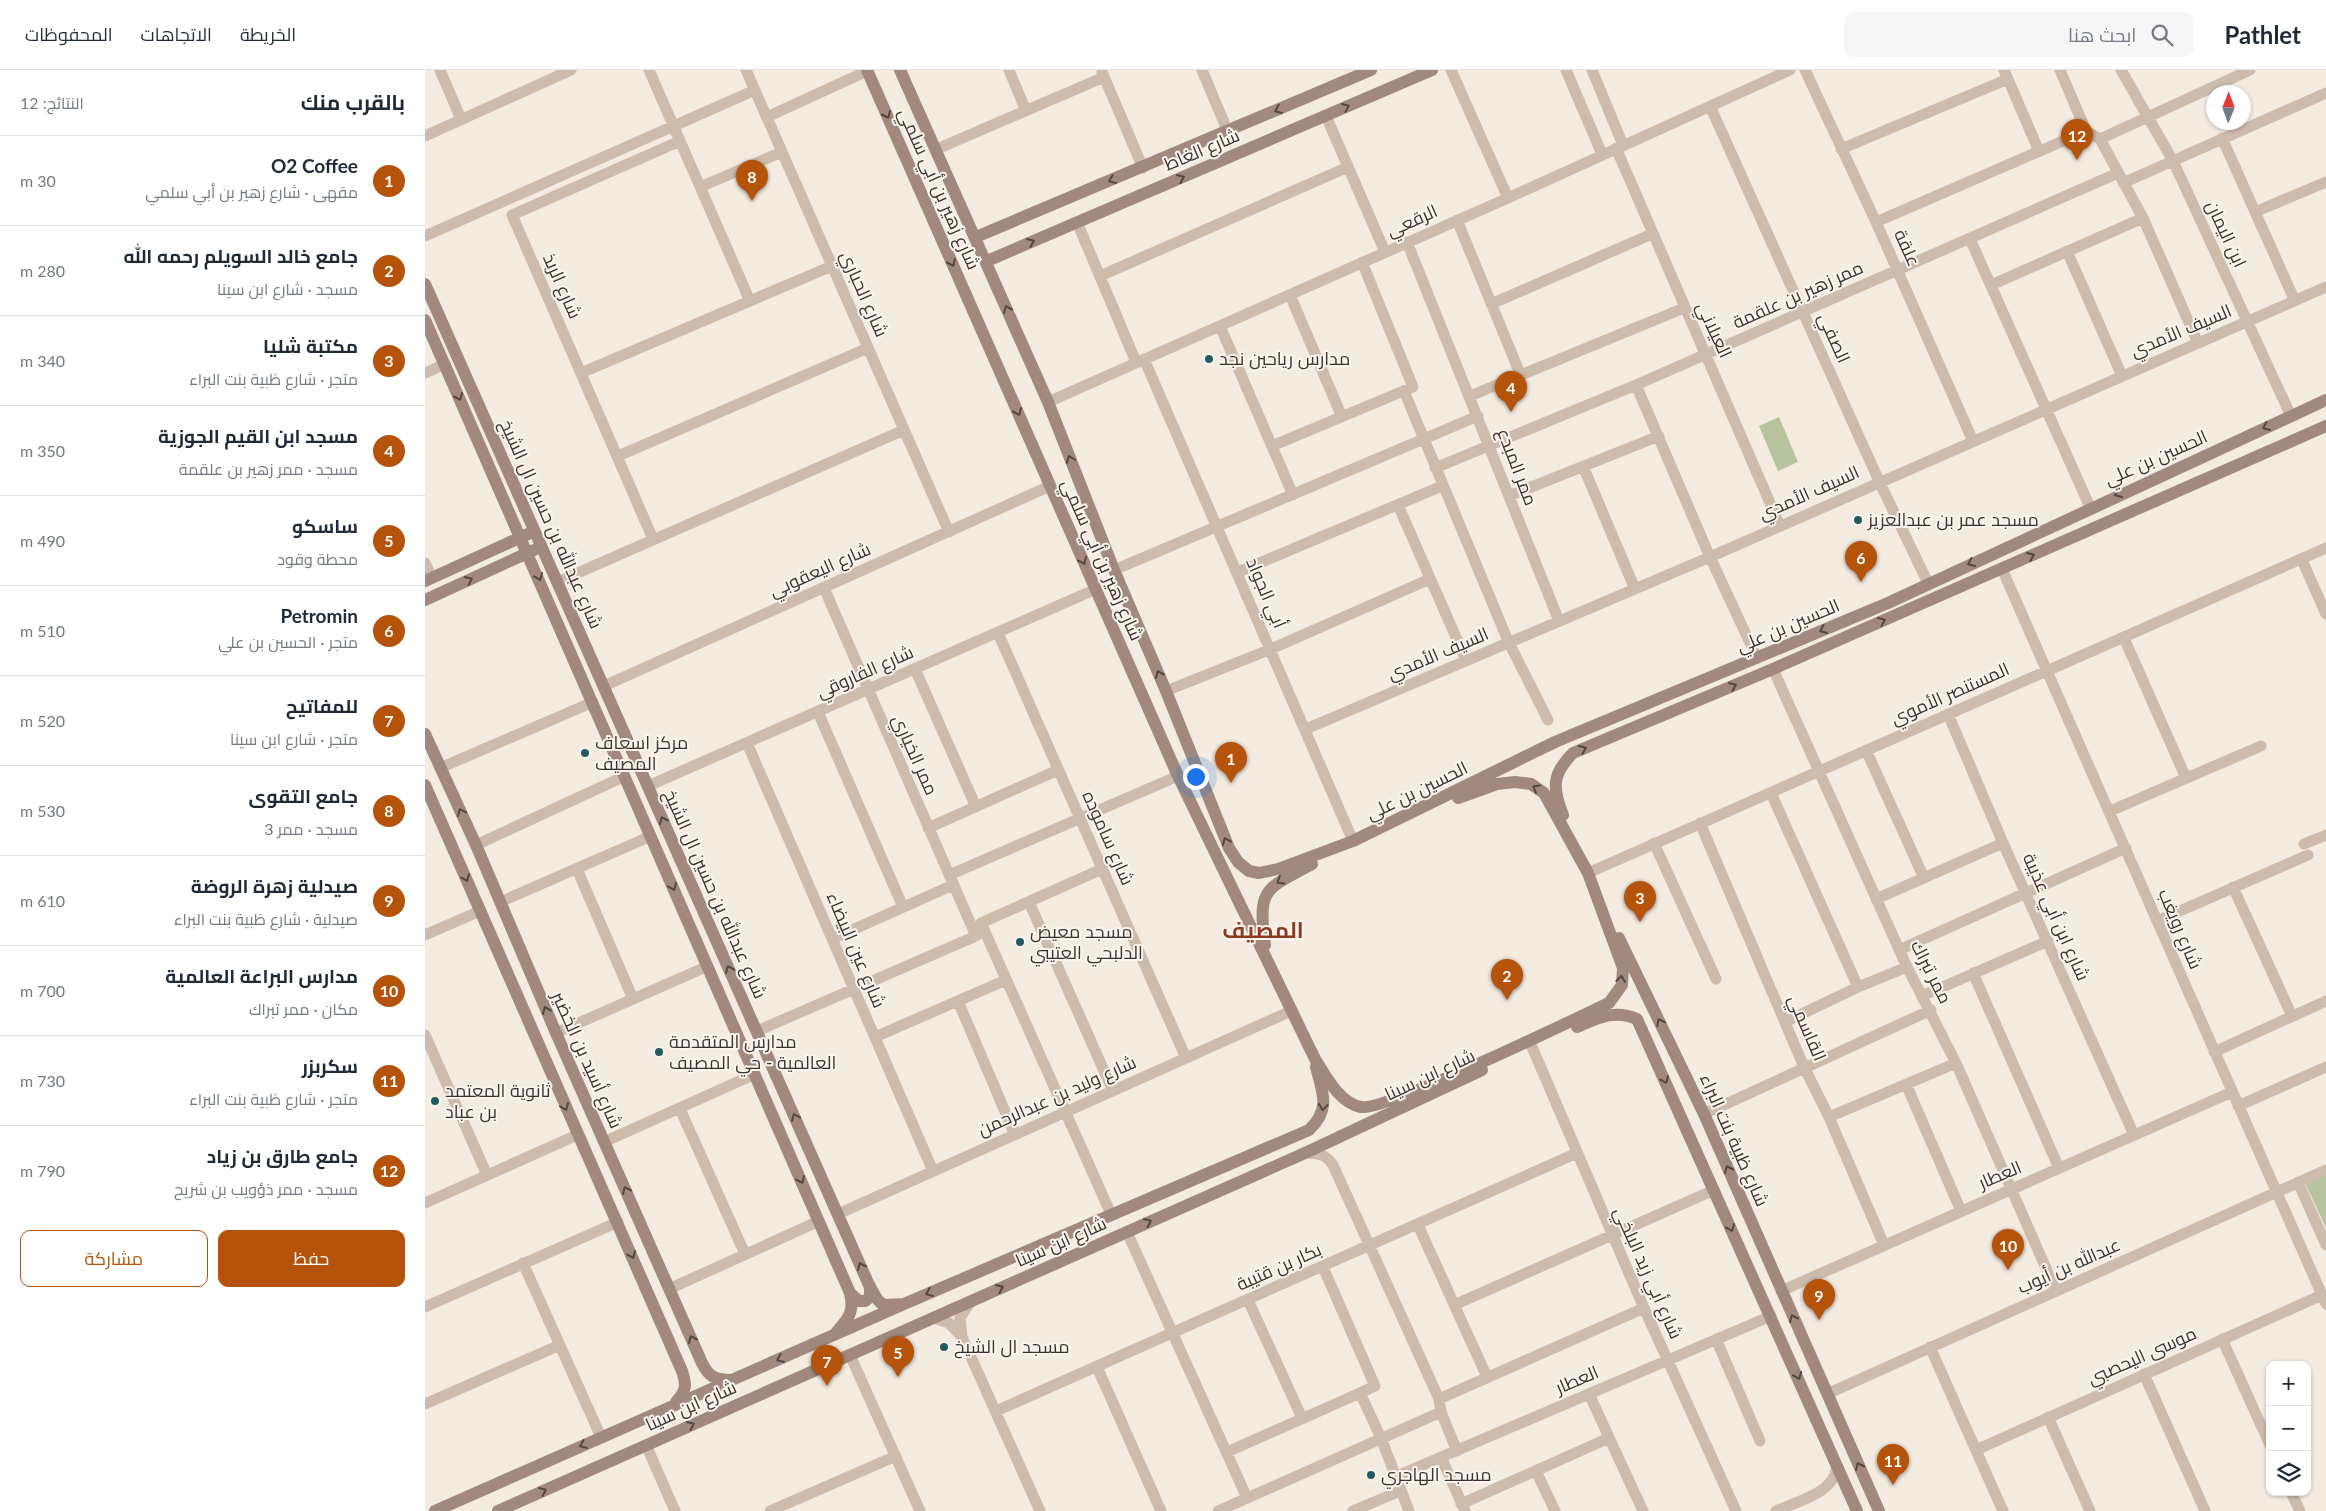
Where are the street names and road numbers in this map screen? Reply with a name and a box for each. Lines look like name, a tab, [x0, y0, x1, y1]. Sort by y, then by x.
street label: شارع زهير بن أبي سلمي	[891, 104, 985, 274]
street label: شارع الغاط	[1161, 123, 1243, 177]
street label: ابن اليمان	[2201, 197, 2252, 271]
street label: الرقعي	[1383, 199, 1442, 245]
street label: علقة	[1890, 226, 1926, 269]
street label: شارع الحباري	[833, 247, 894, 342]
street label: شارع الربذ	[537, 250, 587, 322]
street label: ممر زهير بن علقمة	[1729, 256, 1867, 334]
street label: العيلاني	[1689, 298, 1737, 363]
street label: السيف الأمدي	[2127, 299, 2236, 365]
street label: الصفي	[1811, 309, 1856, 368]
street label: شارع عبدالله بن حسين ال الشيخ	[494, 416, 608, 632]
street label: ممر المبدع	[1491, 425, 1543, 509]
street label: الحسين بن علي	[2101, 425, 2212, 493]
street label: السيف الأمدي	[1755, 460, 1864, 528]
street label: شارع زهير بن أبي سلمي	[1054, 475, 1148, 645]
street label: شارع اليعقوبي	[765, 537, 875, 605]
street label: أبي الجواد	[1239, 554, 1292, 633]
street label: الحسين بن علي	[1733, 593, 1844, 660]
street label: السيف الأمدي	[1384, 622, 1493, 688]
street label: شارع الفاروقي	[813, 640, 918, 706]
street label: المستنصر الأموي	[1887, 657, 2014, 733]
street label: ممر الخياري	[885, 711, 943, 800]
street label: الحسين بن علي	[1362, 756, 1473, 828]
street label: شارع عبدالله بن حسين ال الشيخ	[658, 786, 772, 1002]
street label: شارع ساموده	[1077, 787, 1139, 889]
street label: شارع ابن أبي عذيبة	[2015, 849, 2095, 985]
street label: شارع رويغب	[2152, 885, 2208, 973]
street label: شارع عين البيضاء	[821, 888, 891, 1012]
street label: ممر تبراك	[1906, 936, 1957, 1007]
street label: شارع أسيد بن الخضير	[546, 987, 628, 1132]
street label: القاسمي	[1781, 991, 1832, 1065]
street label: شارع ابن سينا	[1381, 1044, 1479, 1106]
street label: شارع وليد بن عبدالرحمن	[974, 1050, 1140, 1142]
street label: شارع ظبية بنت البراء	[1694, 1070, 1774, 1210]
street label: العطار	[1974, 1155, 2025, 1194]
street label: شارع أبي زيد البلخي	[1606, 1203, 1688, 1344]
street label: شارع ابن سينا	[1012, 1211, 1110, 1273]
street label: عبدالله بن أيوب	[2014, 1233, 2124, 1298]
street label: بكار بن قتيبة	[1233, 1238, 1325, 1295]
street label: موسى اليحصبي	[2084, 1321, 2201, 1393]
street label: العطار	[1551, 1360, 1602, 1399]
street label: شارع ابن سينا	[642, 1375, 740, 1437]

